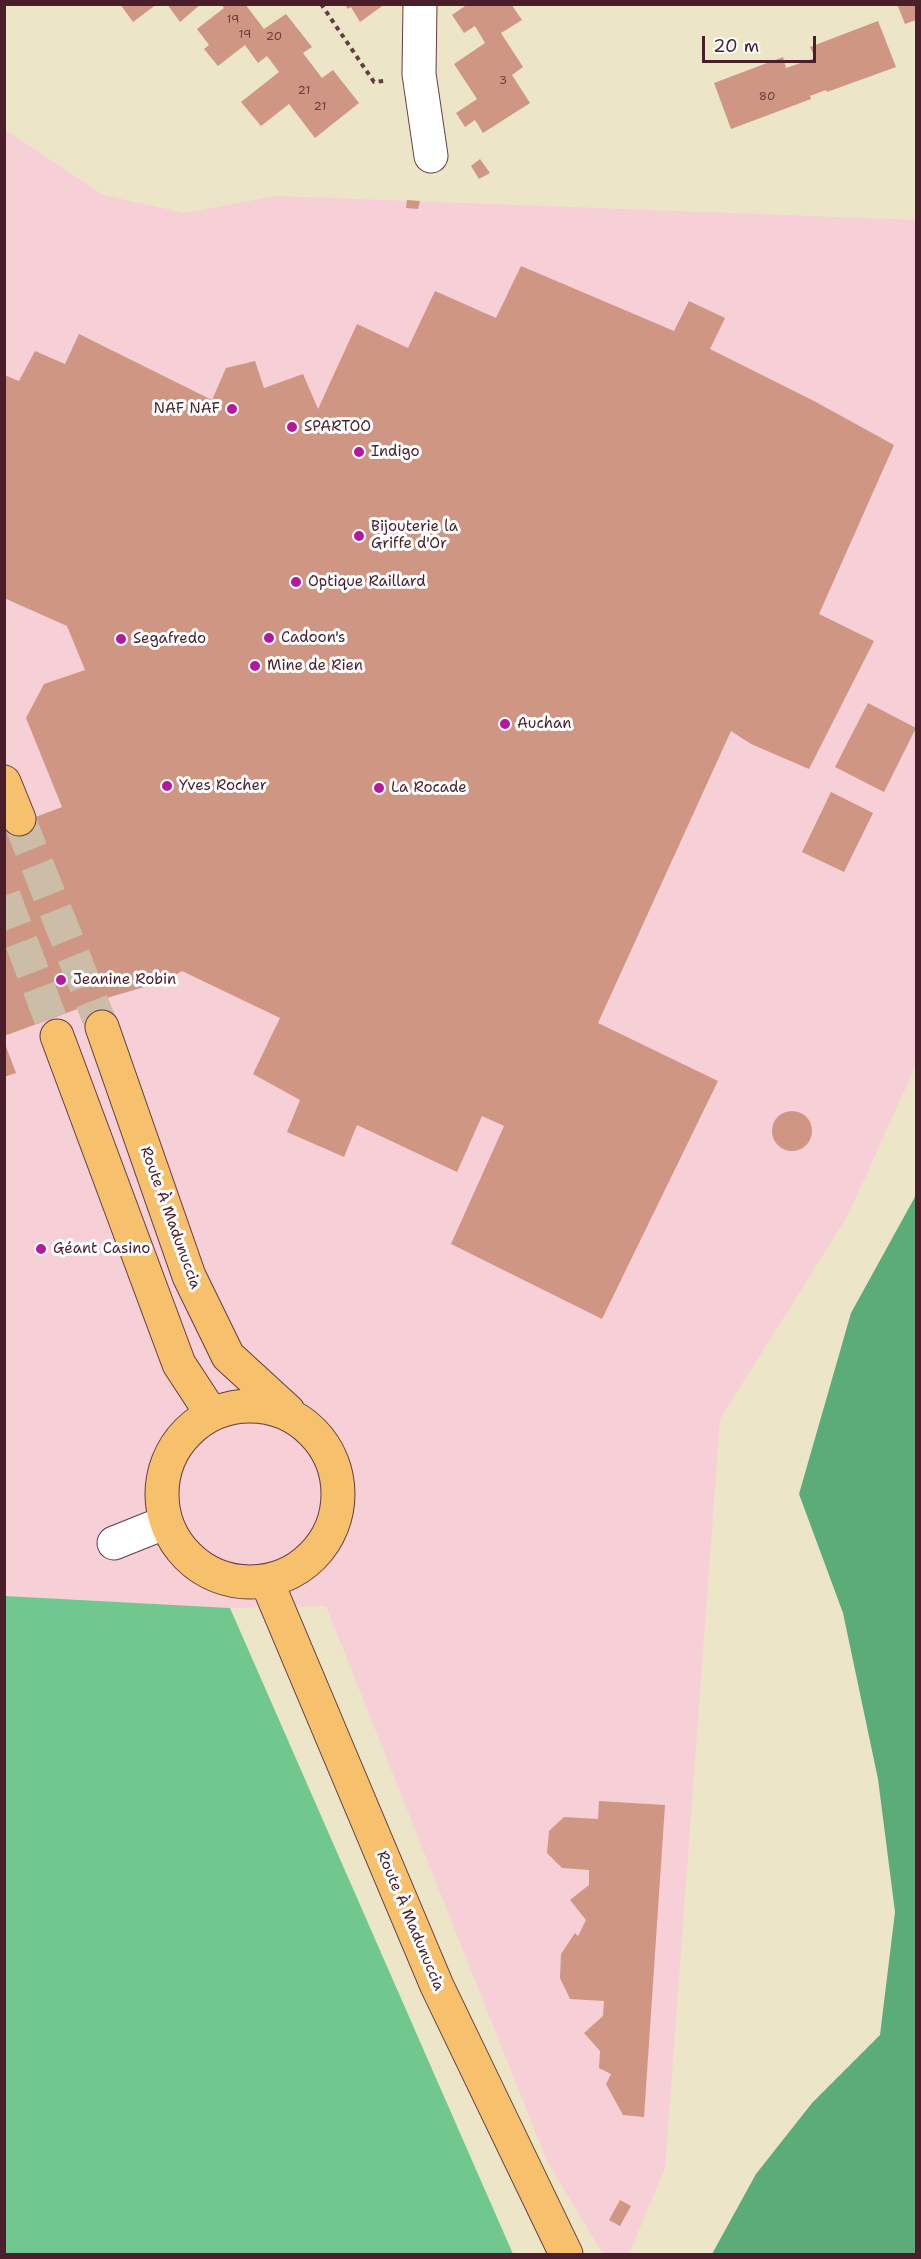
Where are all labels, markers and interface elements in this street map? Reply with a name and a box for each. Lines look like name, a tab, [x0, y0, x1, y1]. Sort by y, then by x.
house number: 19	[227, 13, 239, 27]
scale bar	[705, 24, 819, 62]
house number: 19	[239, 28, 251, 42]
house number: 20	[266, 30, 282, 44]
text: 20 m	[713, 34, 759, 58]
house number: 3	[499, 74, 507, 88]
house number: 21	[298, 84, 310, 98]
house number: 80	[759, 90, 775, 104]
house number: 21	[314, 100, 326, 114]
place label: NAF NAF	[154, 400, 220, 418]
marker: NAF NAF	[225, 402, 239, 416]
place label: SPARTOO	[304, 418, 371, 436]
marker: SPARTOO	[285, 420, 299, 434]
place label: Indigo	[371, 443, 420, 461]
marker: Indigo	[352, 445, 366, 459]
place label: Bijouterie la Griffe d'Or	[371, 518, 458, 553]
marker: Bijouterie la Griffe d'Or	[352, 529, 366, 543]
place label: Optique Raillard	[308, 573, 426, 591]
marker: Optique Raillard	[289, 575, 303, 589]
place label: Cadoon's	[281, 629, 345, 647]
place label: Segafredo	[133, 630, 206, 648]
marker: Cadoon's	[262, 631, 276, 645]
marker: Segafredo	[114, 632, 128, 646]
place label: Mine de Rien	[267, 657, 363, 675]
marker: Mine de Rien	[248, 659, 262, 673]
place label: Auchan	[517, 715, 571, 733]
marker: Auchan	[498, 717, 512, 731]
place label: Yves Rocher	[179, 777, 267, 795]
marker: Yves Rocher	[160, 779, 174, 793]
place label: La Rocade	[391, 779, 467, 797]
marker: La Rocade	[372, 781, 386, 795]
place label: Jeanine Robin	[73, 971, 176, 989]
marker: Jeanine Robin	[54, 973, 68, 987]
street label: Route À Madunuccia	[136, 1144, 204, 1292]
place label: Géant Casino	[53, 1240, 150, 1258]
marker: Géant Casino	[34, 1242, 48, 1256]
street label: Route À Madunuccia	[372, 1848, 448, 1994]

